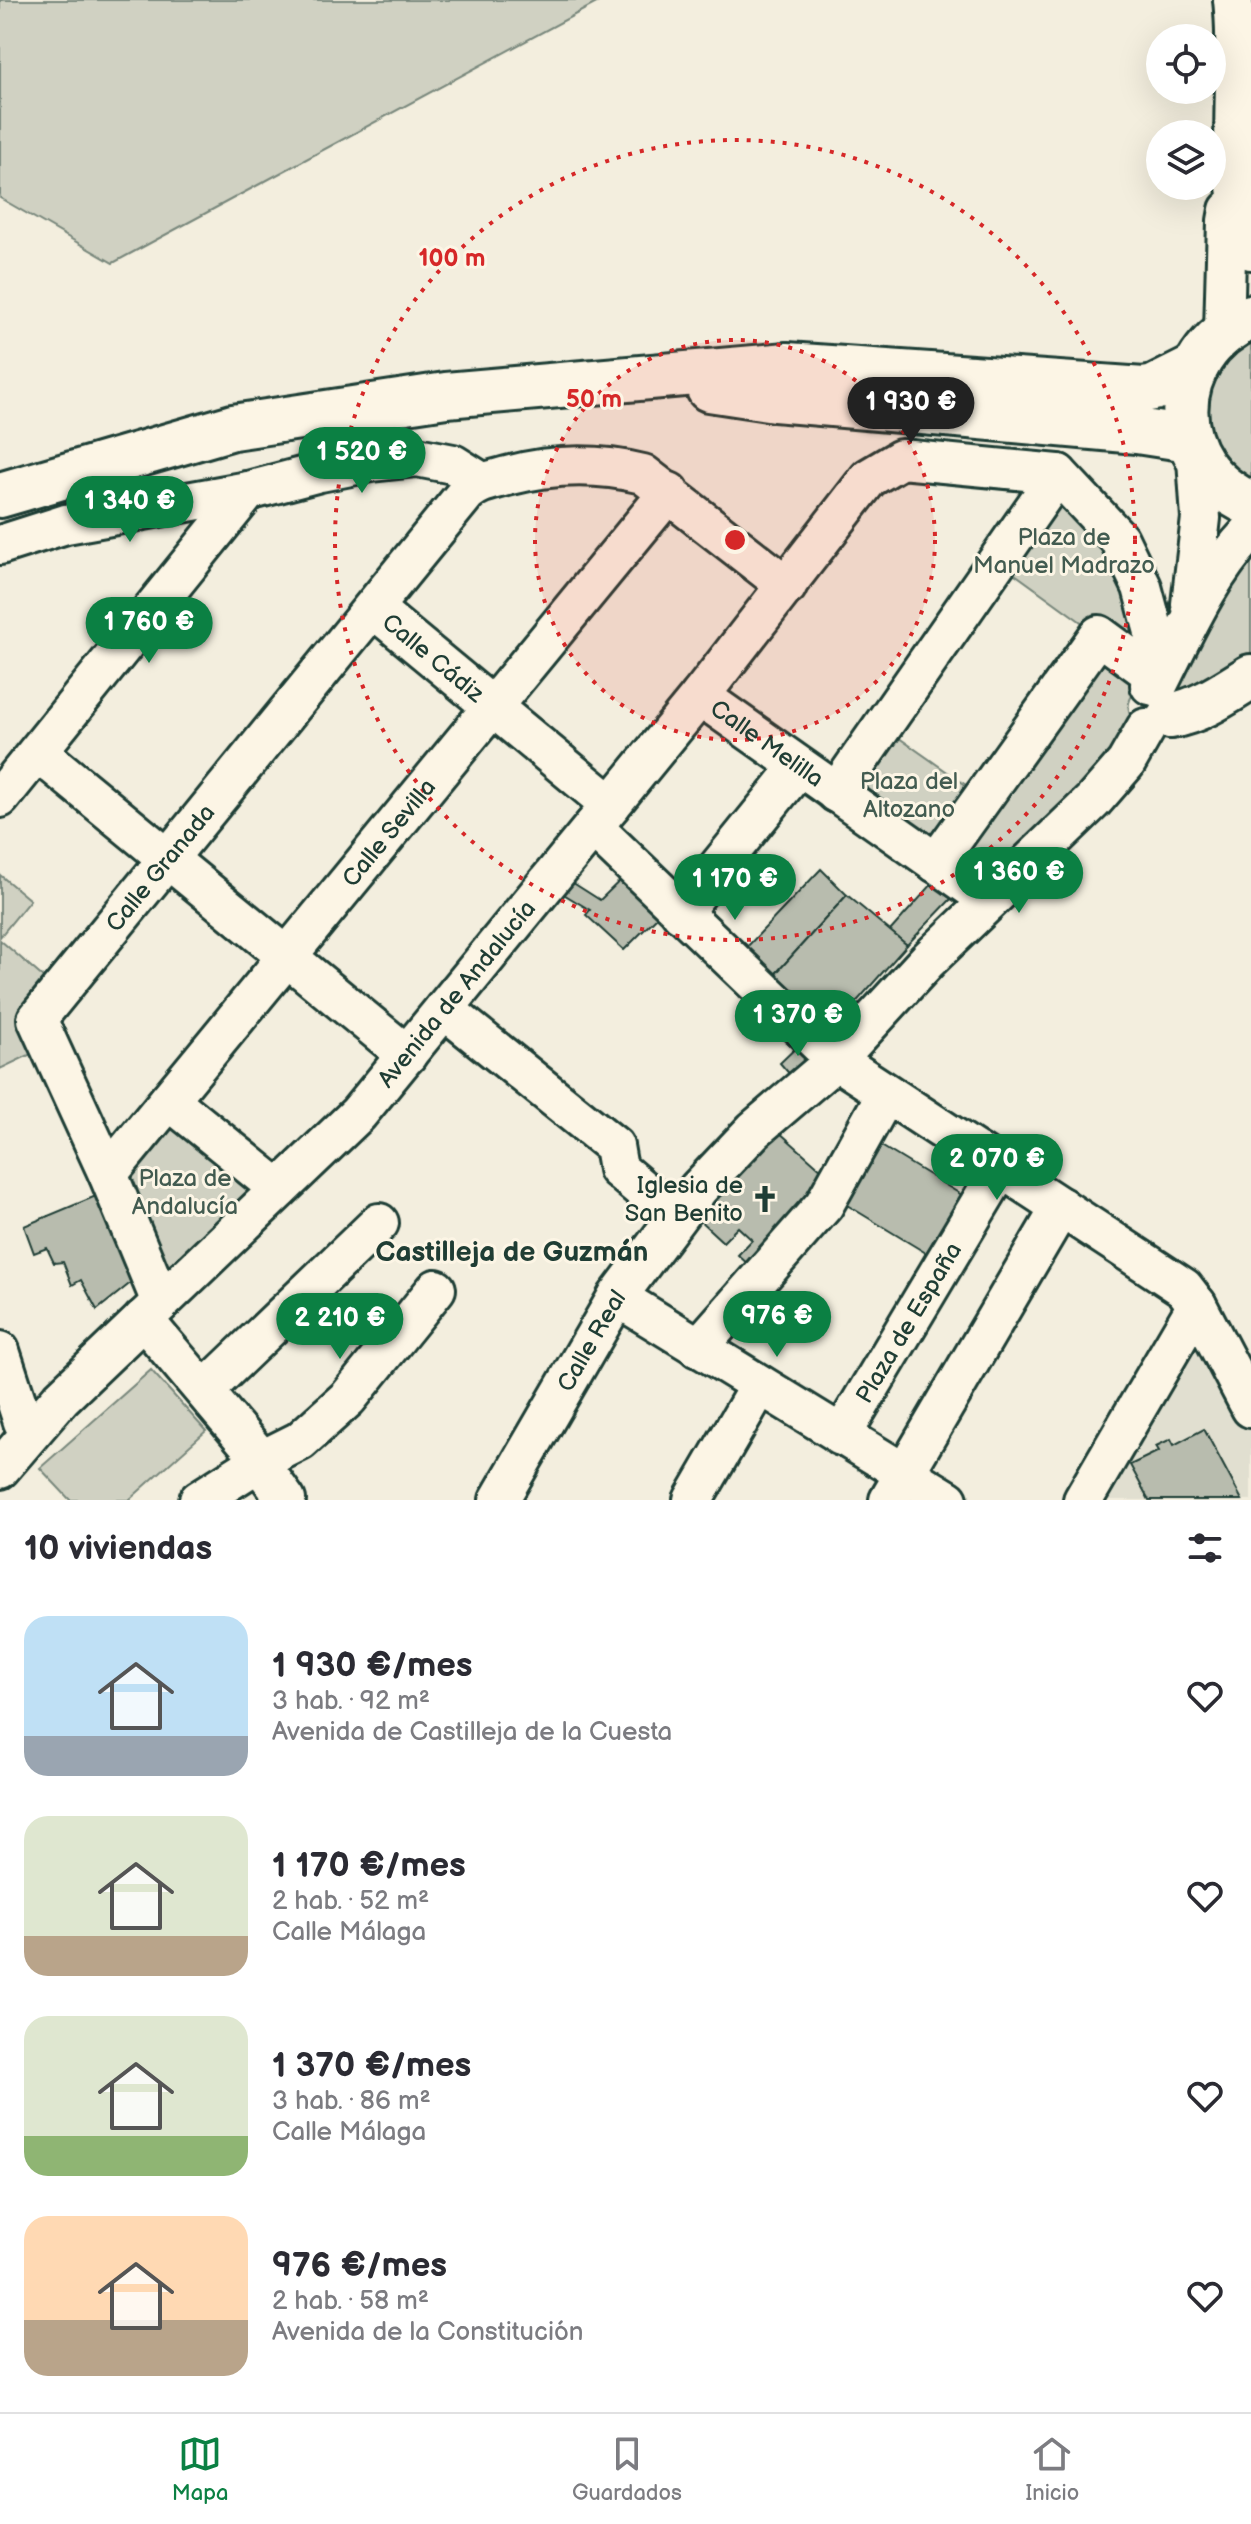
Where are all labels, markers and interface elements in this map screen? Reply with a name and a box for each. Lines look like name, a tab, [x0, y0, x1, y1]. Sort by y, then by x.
map controls	[1146, 24, 1226, 200]
button: locate	[1146, 24, 1226, 104]
button: layers	[1146, 120, 1226, 200]
text: 100 m	[419, 244, 485, 273]
pin: 1 930 €	[837, 377, 985, 445]
text: 50 m	[566, 385, 622, 414]
text: 1 930 €	[865, 387, 957, 418]
pin: 1 520 €	[288, 427, 436, 495]
text: 1 520 €	[317, 437, 407, 468]
pin: 1 340 €	[56, 476, 204, 544]
text: 1 340 €	[84, 486, 176, 517]
park label: Plaza de Manuel Madrazo	[973, 523, 1155, 580]
centre of rings	[721, 526, 749, 554]
pin: 1 760 €	[75, 597, 223, 665]
text: 1 760 €	[104, 607, 194, 638]
street label: Calle Cádiz	[376, 608, 490, 709]
street label: Calle Melilla	[704, 694, 829, 794]
park label: Plaza del Altozano	[860, 767, 958, 824]
street label: Calle Sevilla	[336, 773, 442, 893]
street label: Calle Granada	[100, 799, 221, 938]
pin: 1 360 €	[945, 847, 1093, 915]
pin: 1 170 €	[661, 854, 809, 922]
text: 1 360 €	[973, 857, 1065, 888]
text: 1 170 €	[692, 864, 778, 895]
street label: Avenida de Andalucía	[372, 894, 542, 1094]
pin: 1 370 €	[724, 990, 872, 1058]
text: 1 370 €	[753, 1000, 843, 1031]
pin: 2 070 €	[923, 1134, 1071, 1202]
text: 2 070 €	[949, 1144, 1045, 1175]
park label: Plaza de Andalucía	[132, 1164, 238, 1221]
place label: Iglesia de San Benito	[625, 1171, 743, 1228]
church icon: Iglesia de San Benito	[750, 1184, 780, 1214]
district label: Castilleja de Guzmán	[376, 1236, 648, 1269]
street label: Plaza de España	[850, 1237, 968, 1408]
street label: Calle Real	[551, 1284, 632, 1397]
pin: 976 €	[721, 1291, 833, 1359]
pin: 2 210 €	[266, 1293, 414, 1361]
text: 976 €	[741, 1301, 813, 1332]
text: 2 210 €	[294, 1303, 386, 1334]
icon: filters	[1183, 1526, 1227, 1570]
text: 10 viviendas	[24, 1528, 212, 1569]
text: 1 930 €/mes	[272, 1645, 472, 1686]
icon: home	[88, 1648, 184, 1744]
icon: heart	[1183, 1674, 1227, 1718]
text: 3 hab. · 92 m²	[272, 1686, 430, 1717]
text: Avenida de Castilleja de la Cuesta	[272, 1717, 672, 1748]
text: 1 170 €/mes	[272, 1845, 466, 1886]
icon: home	[88, 1848, 184, 1944]
icon: heart	[1183, 1874, 1227, 1918]
text: 2 hab. · 52 m²	[272, 1886, 429, 1917]
text: Calle Málaga	[272, 1917, 426, 1948]
text: 1 370 €/mes	[272, 2045, 471, 2086]
icon: home	[88, 2048, 184, 2144]
icon: heart	[1183, 2074, 1227, 2118]
text: 3 hab. · 86 m²	[272, 2086, 431, 2117]
text: Calle Málaga	[272, 2117, 426, 2148]
text: 976 €/mes	[272, 2245, 447, 2286]
icon: home	[88, 2248, 184, 2344]
icon: heart	[1183, 2274, 1227, 2318]
text: 2 hab. · 58 m²	[272, 2286, 429, 2317]
text: Avenida de la Constitución	[272, 2317, 583, 2348]
tab: Mapa	[172, 2432, 228, 2507]
tab: Guardados	[572, 2432, 682, 2507]
tab: Inicio	[1025, 2432, 1079, 2507]

